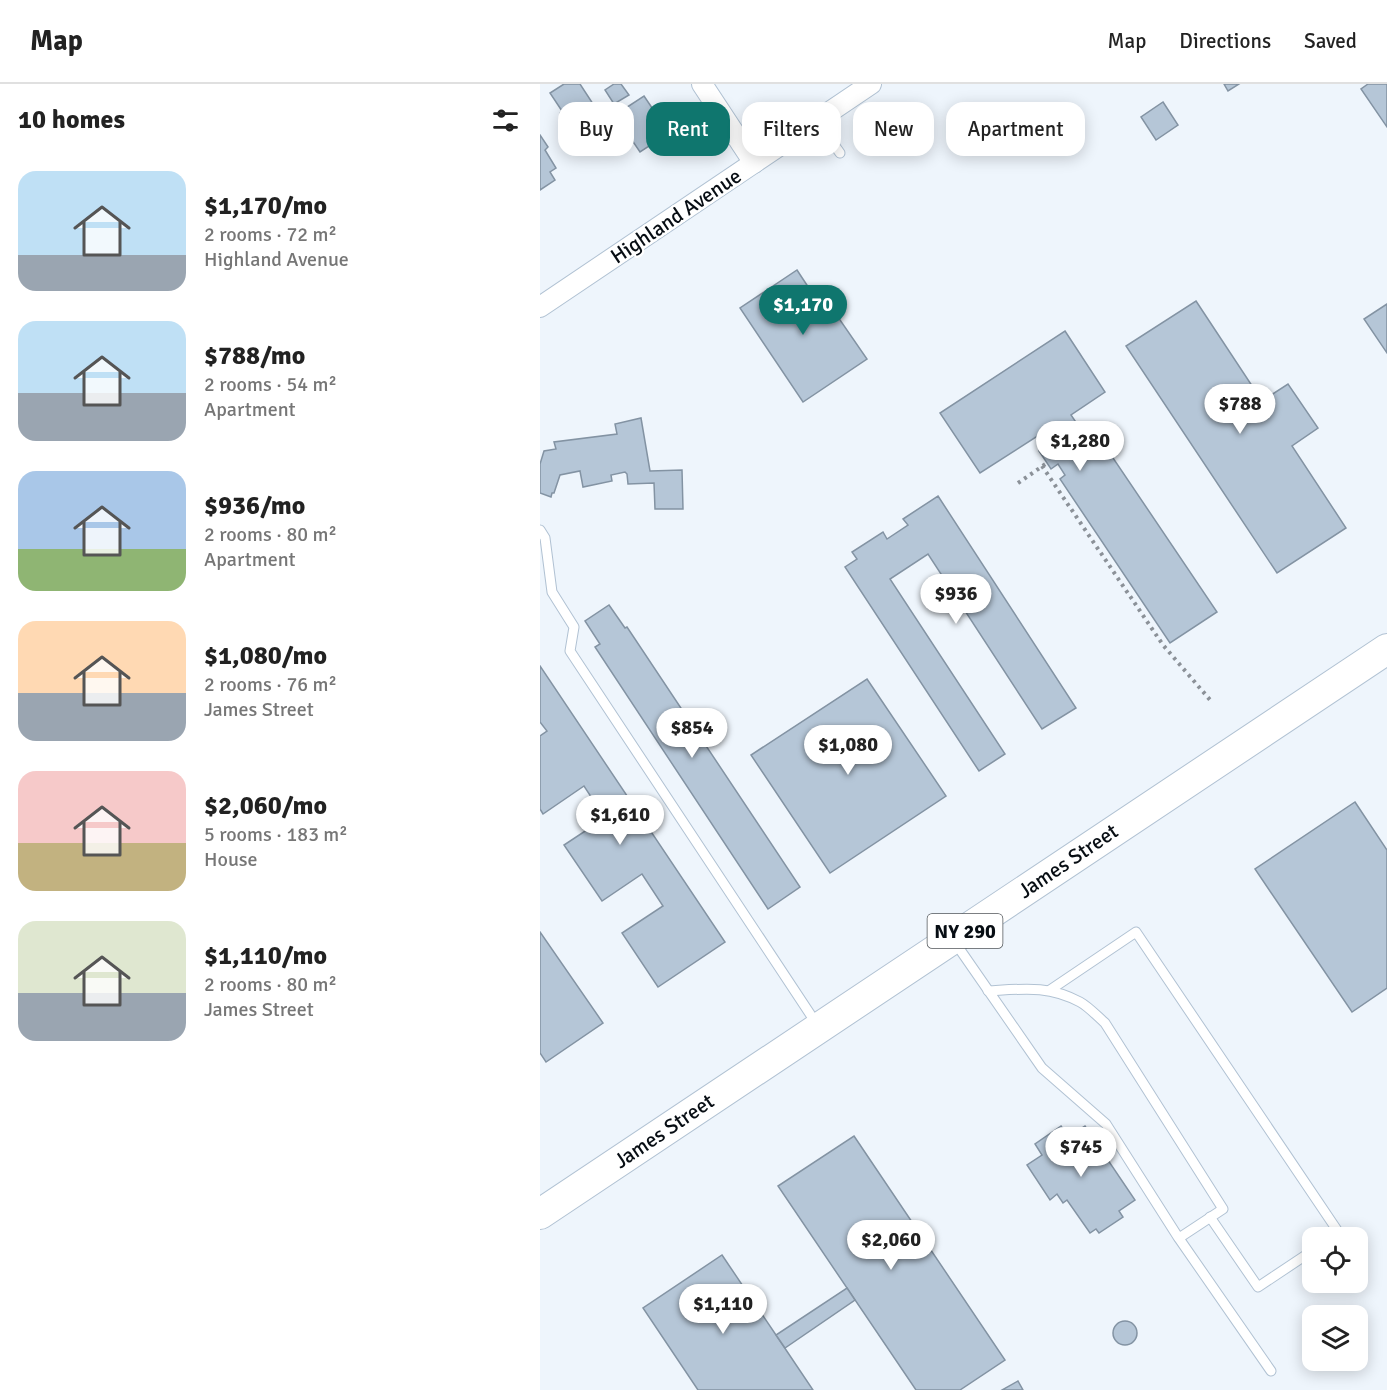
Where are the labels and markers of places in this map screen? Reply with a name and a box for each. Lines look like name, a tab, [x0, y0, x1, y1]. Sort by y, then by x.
pin: $1,170	[754, 285, 852, 336]
pin: $788	[1204, 384, 1276, 435]
pin: $1,280	[1031, 421, 1129, 472]
pin: $936	[920, 574, 992, 625]
pin: $854	[656, 708, 728, 759]
pin: $1,080	[799, 725, 897, 776]
pin: $1,610	[571, 795, 669, 846]
pin: $745	[1045, 1127, 1117, 1178]
pin: $2,060	[842, 1220, 940, 1271]
pin: $1,110	[674, 1284, 772, 1335]

